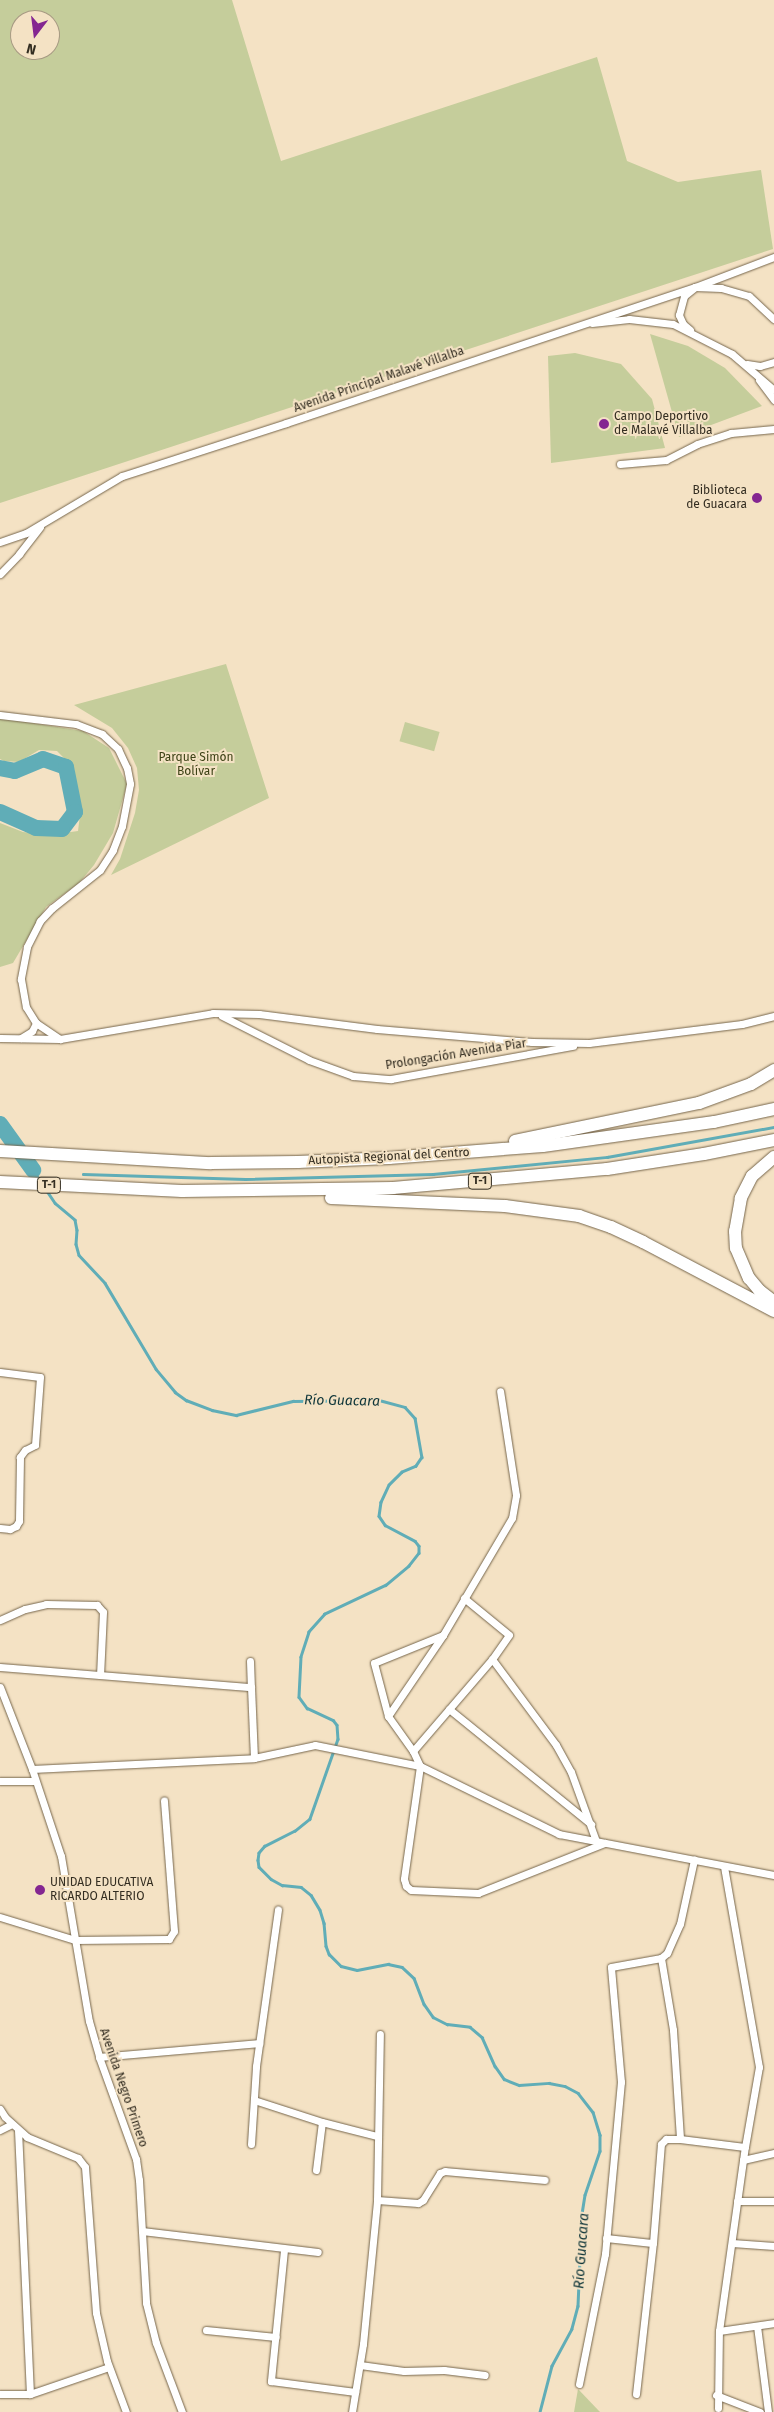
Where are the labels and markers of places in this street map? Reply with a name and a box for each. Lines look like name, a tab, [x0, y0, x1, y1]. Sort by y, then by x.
place label: Campo Deportivo de Malavé Villalba	[614, 410, 713, 438]
marker: Campo Deportivo de Malavé Villalba	[598, 418, 610, 430]
place label: Biblioteca de Guacara	[686, 484, 747, 512]
marker: Biblioteca de Guacara	[751, 492, 763, 504]
place label: UNIDAD EDUCATIVA RICARDO ALTERIO	[50, 1876, 153, 1904]
marker: UNIDAD EDUCATIVA RICARDO ALTERIO	[34, 1884, 46, 1896]

